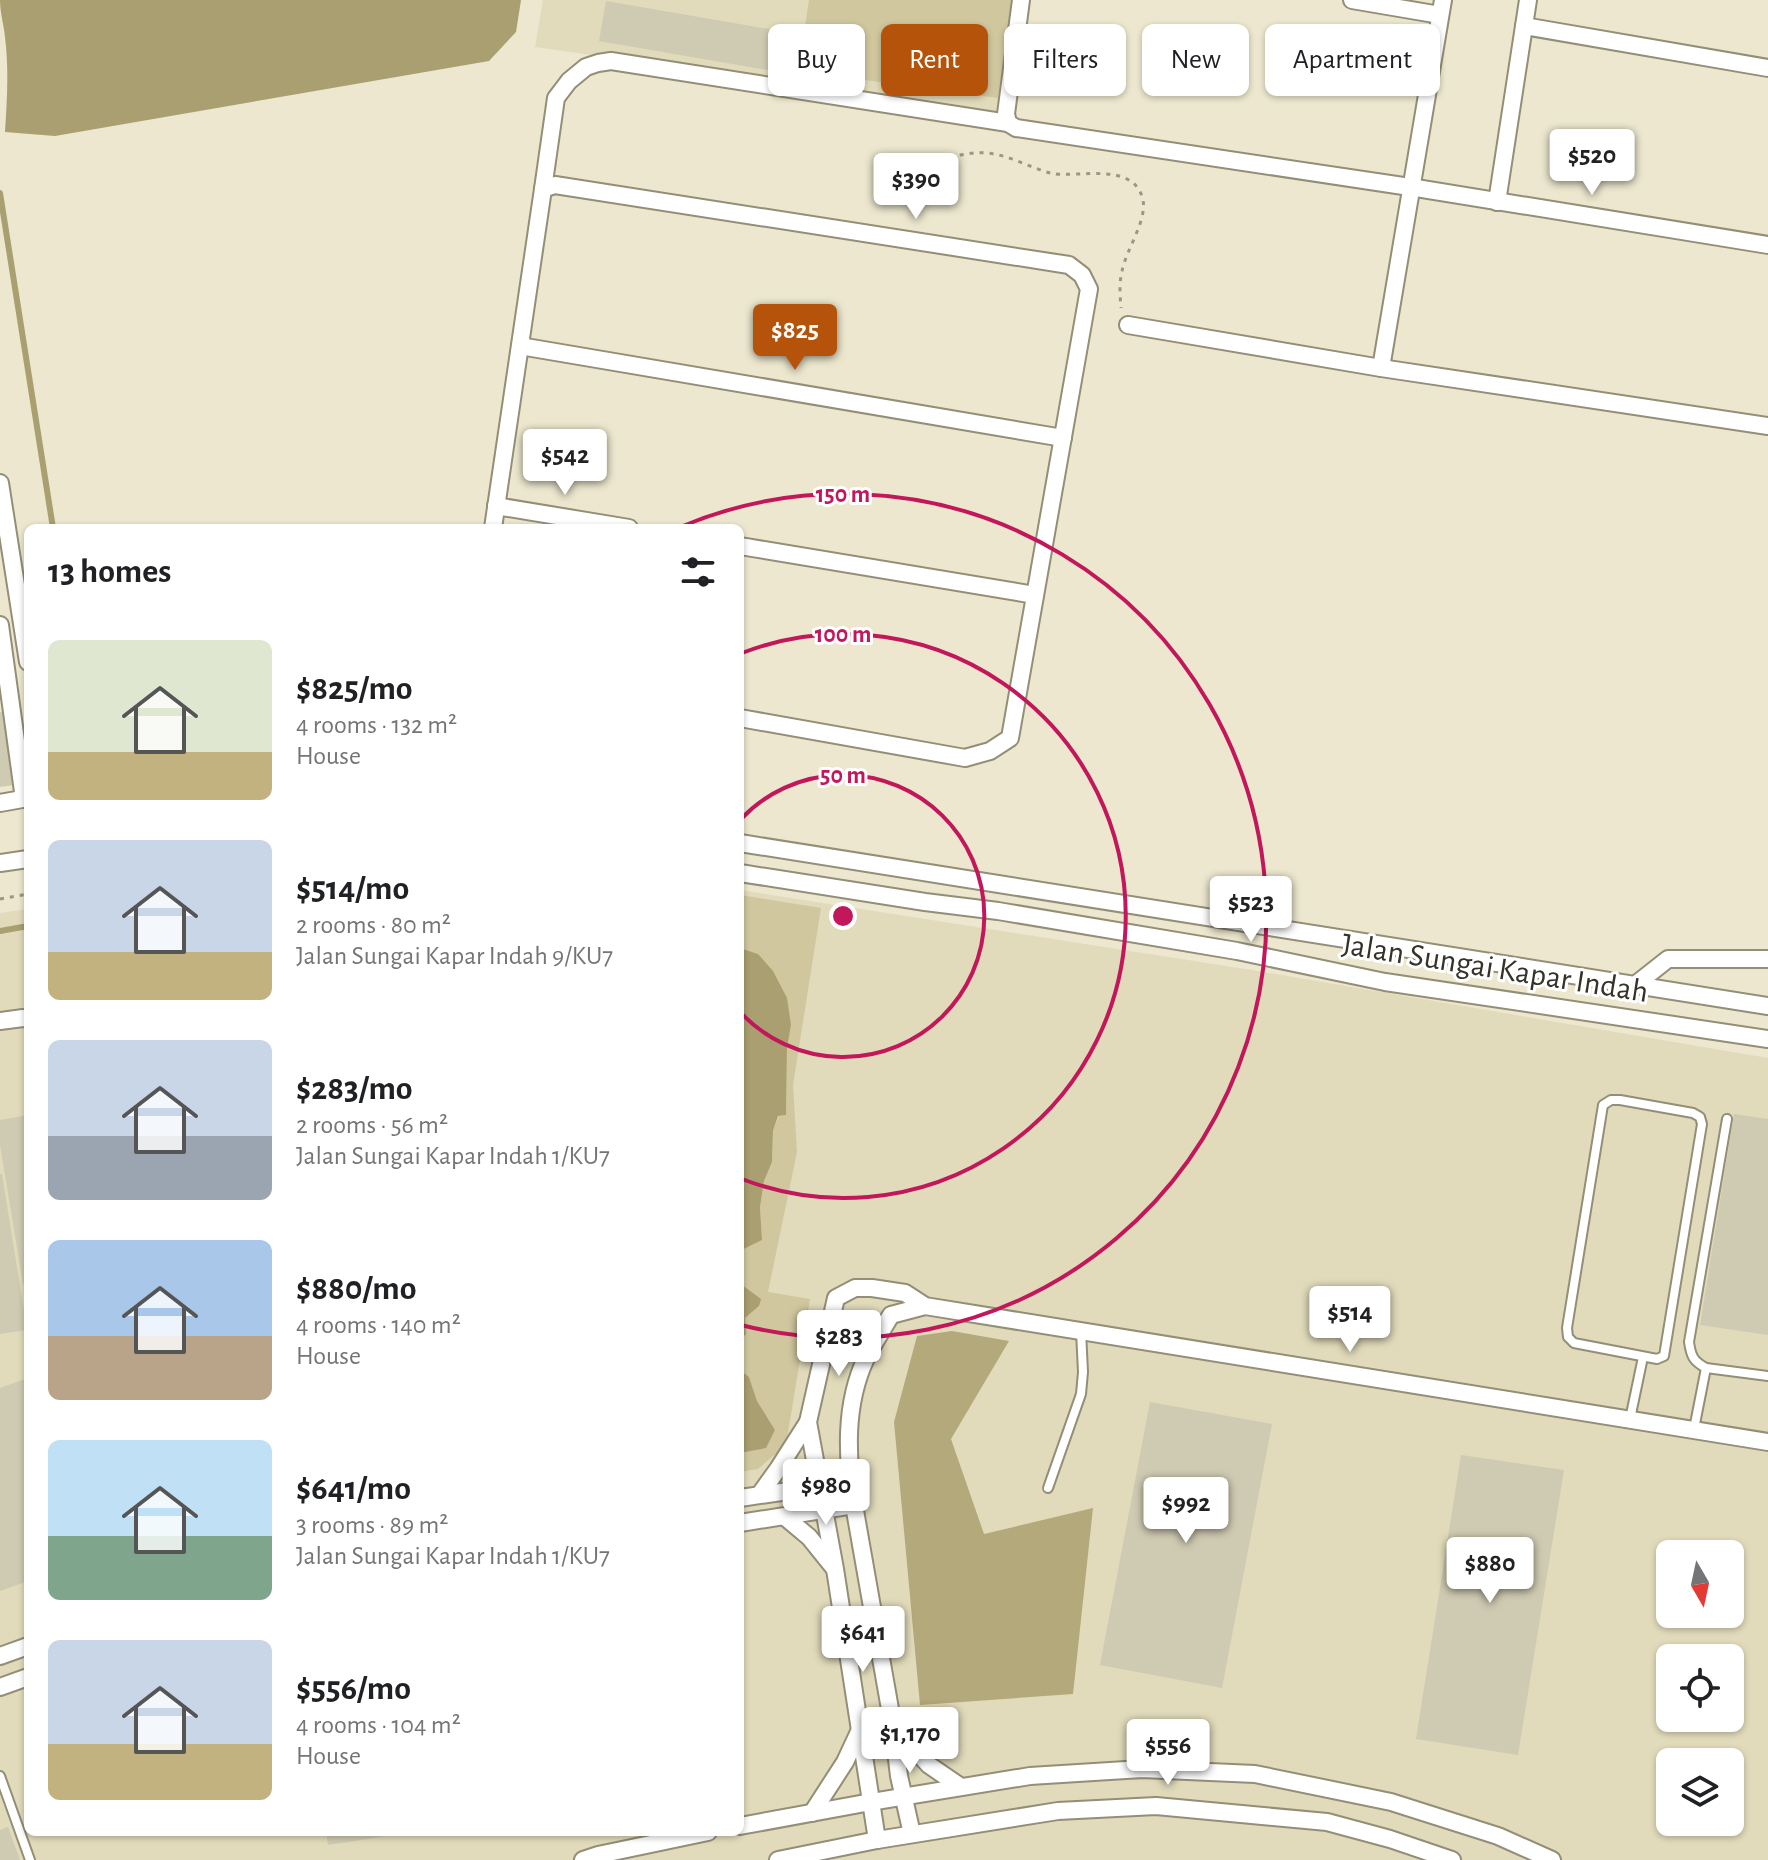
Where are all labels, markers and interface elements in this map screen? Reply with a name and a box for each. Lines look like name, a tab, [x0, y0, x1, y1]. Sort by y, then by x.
chip: Buy	[768, 24, 865, 96]
chip: Rent	[881, 24, 988, 96]
chip: Filters	[1004, 24, 1126, 96]
chip: New	[1142, 24, 1249, 96]
chip: Apartment	[1265, 24, 1440, 96]
pin: $520	[1545, 129, 1639, 197]
text: $520	[1568, 142, 1616, 168]
pin: $390	[869, 153, 963, 221]
text: $390	[891, 166, 941, 192]
pin: $825	[748, 304, 842, 372]
text: $825	[771, 317, 819, 343]
pin: $542	[518, 429, 612, 497]
text: $542	[541, 442, 589, 468]
text: 150 m	[816, 483, 870, 507]
icon: filters	[676, 550, 720, 594]
text: 13 homes	[48, 555, 171, 589]
text: 100 m	[815, 623, 871, 647]
icon: home	[112, 672, 208, 768]
text: $825/mo	[296, 672, 413, 706]
text: 4 rooms · 132 m²	[296, 712, 457, 738]
text: House	[296, 743, 361, 769]
text: 50 m	[820, 764, 866, 788]
icon: home	[112, 872, 208, 968]
text: $514/mo	[296, 872, 409, 906]
pin: $523	[1204, 876, 1298, 944]
text: $523	[1228, 889, 1274, 915]
centre of rings	[829, 902, 857, 930]
text: 2 rooms · 80 m²	[296, 912, 451, 938]
street label: Jalan Sungai Kapar Indah	[1339, 928, 1651, 1008]
text: Jalan Sungai Kapar Indah 9/KU7	[296, 943, 613, 969]
icon: home	[112, 1072, 208, 1168]
text: $283/mo	[296, 1072, 413, 1106]
text: 2 rooms · 56 m²	[296, 1112, 448, 1138]
text: Jalan Sungai Kapar Indah 1/KU7	[296, 1143, 610, 1169]
icon: home	[112, 1272, 208, 1368]
text: $880/mo	[296, 1272, 416, 1306]
pin: $514	[1303, 1286, 1397, 1354]
text: $514	[1327, 1299, 1373, 1325]
pin: $283	[792, 1310, 886, 1378]
text: 4 rooms · 140 m²	[296, 1312, 461, 1338]
text: $283	[815, 1323, 863, 1349]
text: House	[296, 1343, 361, 1369]
pin: $980	[779, 1459, 873, 1527]
icon: home	[112, 1472, 208, 1568]
text: $641/mo	[296, 1472, 411, 1506]
text: $980	[801, 1472, 851, 1498]
pin: $992	[1139, 1477, 1233, 1545]
text: $992	[1161, 1490, 1211, 1516]
text: 3 rooms · 89 m²	[296, 1512, 448, 1538]
pin: $880	[1443, 1537, 1537, 1605]
north arrow	[1656, 1540, 1744, 1628]
map controls	[1656, 1540, 1744, 1836]
text: Jalan Sungai Kapar Indah 1/KU7	[296, 1543, 610, 1569]
text: $880	[1465, 1550, 1515, 1576]
pin: $641	[816, 1606, 910, 1674]
text: $641	[840, 1619, 886, 1645]
button: locate	[1656, 1644, 1744, 1732]
icon: home	[112, 1672, 208, 1768]
text: $556/mo	[296, 1672, 411, 1706]
pin: $1,170	[845, 1707, 975, 1775]
text: 4 rooms · 104 m²	[296, 1712, 461, 1738]
pin: $556	[1121, 1719, 1215, 1787]
text: $1,170	[879, 1720, 941, 1746]
text: $556	[1145, 1732, 1191, 1758]
text: House	[296, 1743, 361, 1769]
button: layers	[1656, 1748, 1744, 1836]

